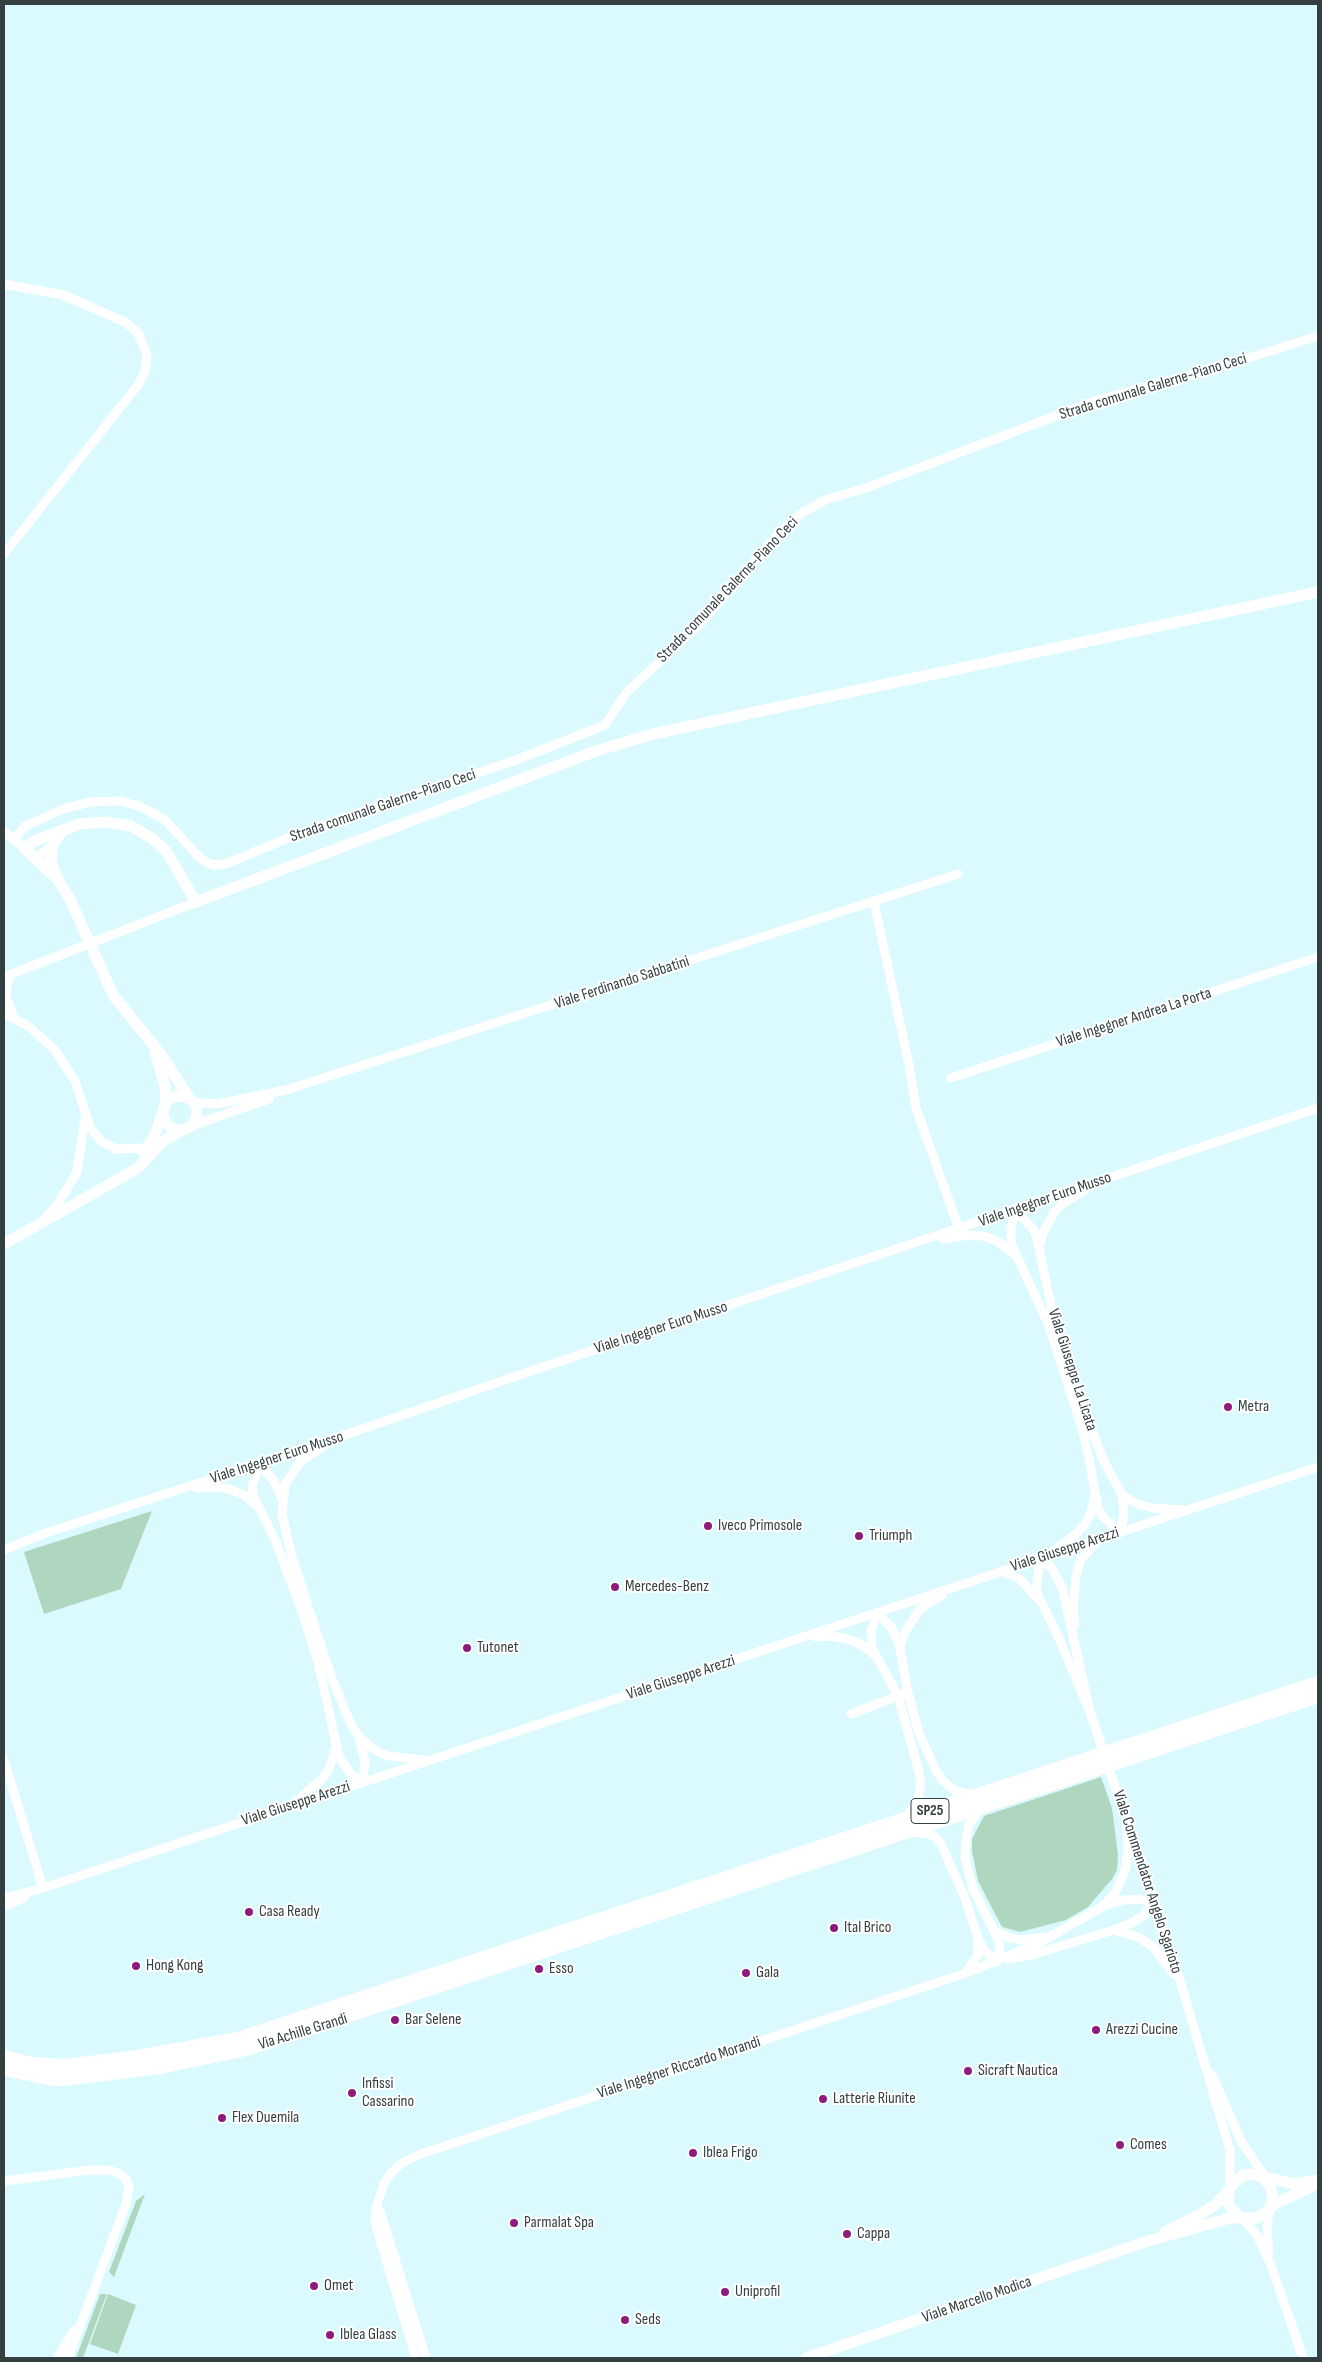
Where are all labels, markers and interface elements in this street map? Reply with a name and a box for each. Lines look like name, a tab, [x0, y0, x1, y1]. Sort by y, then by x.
street label: Strada comunale Galerne-Piano Ceci	[1057, 349, 1249, 425]
street label: Strada comunale Galerne-Piano Ceci	[653, 513, 803, 667]
street label: Strada comunale Galerne-Piano Ceci	[288, 765, 478, 847]
street label: Viale Ferdinando Sabbatini	[552, 952, 692, 1014]
street label: Viale Ingegner Andrea La Porta	[1054, 984, 1214, 1052]
street label: Viale Ingegner Euro Musso	[976, 1168, 1114, 1232]
street label: Viale Ingegner Euro Musso	[592, 1297, 730, 1359]
street label: Viale Giuseppe La Licata	[1043, 1307, 1101, 1433]
place label: Metra	[1238, 1397, 1269, 1417]
marker: Metra	[1222, 1401, 1234, 1413]
street label: Viale Ingegner Euro Musso	[208, 1427, 346, 1489]
place label: Iveco Primosole	[718, 1516, 802, 1536]
marker: Iveco Primosole	[702, 1520, 714, 1532]
street label: Viale Giuseppe Arezzi	[1008, 1523, 1122, 1577]
place label: Triumph	[869, 1526, 912, 1546]
marker: Triumph	[853, 1530, 865, 1542]
place label: Mercedes-Benz	[625, 1577, 709, 1597]
marker: Mercedes-Benz	[609, 1581, 621, 1593]
place label: Tutonet	[477, 1638, 519, 1658]
marker: Tutonet	[461, 1642, 473, 1654]
street label: Viale Giuseppe Arezzi	[624, 1651, 738, 1705]
street label: Viale Giuseppe Arezzi	[239, 1777, 353, 1831]
street label: Viale Commendator Angelo Sgarioto	[1108, 1788, 1186, 1976]
road number: SP25	[911, 1798, 949, 1824]
place label: Casa Ready	[259, 1902, 320, 1922]
marker: Casa Ready	[243, 1906, 255, 1918]
place label: Ital Brico	[844, 1918, 891, 1938]
marker: Ital Brico	[828, 1922, 840, 1934]
place label: Hong Kong	[146, 1956, 203, 1976]
place label: Esso	[549, 1959, 574, 1979]
marker: Hong Kong	[130, 1960, 142, 1972]
marker: Esso	[533, 1963, 545, 1975]
place label: Gala	[756, 1963, 779, 1983]
marker: Gala	[740, 1967, 752, 1979]
street label: Via Achille Grandi	[256, 2009, 350, 2055]
place label: Bar Selene	[405, 2010, 461, 2030]
marker: Bar Selene	[389, 2014, 401, 2026]
place label: Arezzi Cucine	[1106, 2020, 1178, 2040]
marker: Arezzi Cucine	[1090, 2024, 1102, 2036]
street label: Viale Ingegner Riccardo Morandi	[595, 2033, 763, 2103]
place label: Sicraft Nautica	[978, 2061, 1058, 2081]
marker: Sicraft Nautica	[962, 2065, 974, 2077]
place label: Infissi Cassarino	[362, 2074, 414, 2112]
marker: Infissi Cassarino	[346, 2087, 358, 2099]
place label: Latterie Riunite	[833, 2089, 916, 2109]
marker: Latterie Riunite	[817, 2093, 829, 2105]
place label: Flex Duemila	[232, 2108, 299, 2128]
marker: Flex Duemila	[216, 2112, 228, 2124]
place label: Comes	[1130, 2135, 1167, 2155]
marker: Comes	[1114, 2139, 1126, 2151]
place label: Iblea Frigo	[703, 2143, 758, 2163]
marker: Iblea Frigo	[687, 2147, 699, 2159]
place label: Parmalat Spa	[524, 2213, 594, 2233]
marker: Parmalat Spa	[508, 2217, 520, 2229]
place label: Cappa	[857, 2224, 890, 2244]
marker: Cappa	[841, 2228, 853, 2240]
street label: Viale Marcello Modica	[920, 2272, 1034, 2328]
place label: Omet	[324, 2276, 353, 2296]
marker: Omet	[308, 2280, 320, 2292]
place label: Uniprofil	[735, 2282, 780, 2302]
marker: Uniprofil	[719, 2286, 731, 2298]
place label: Seds	[635, 2310, 661, 2330]
marker: Seds	[619, 2314, 631, 2326]
place label: Iblea Glass	[340, 2325, 396, 2345]
marker: Iblea Glass	[324, 2329, 336, 2341]

